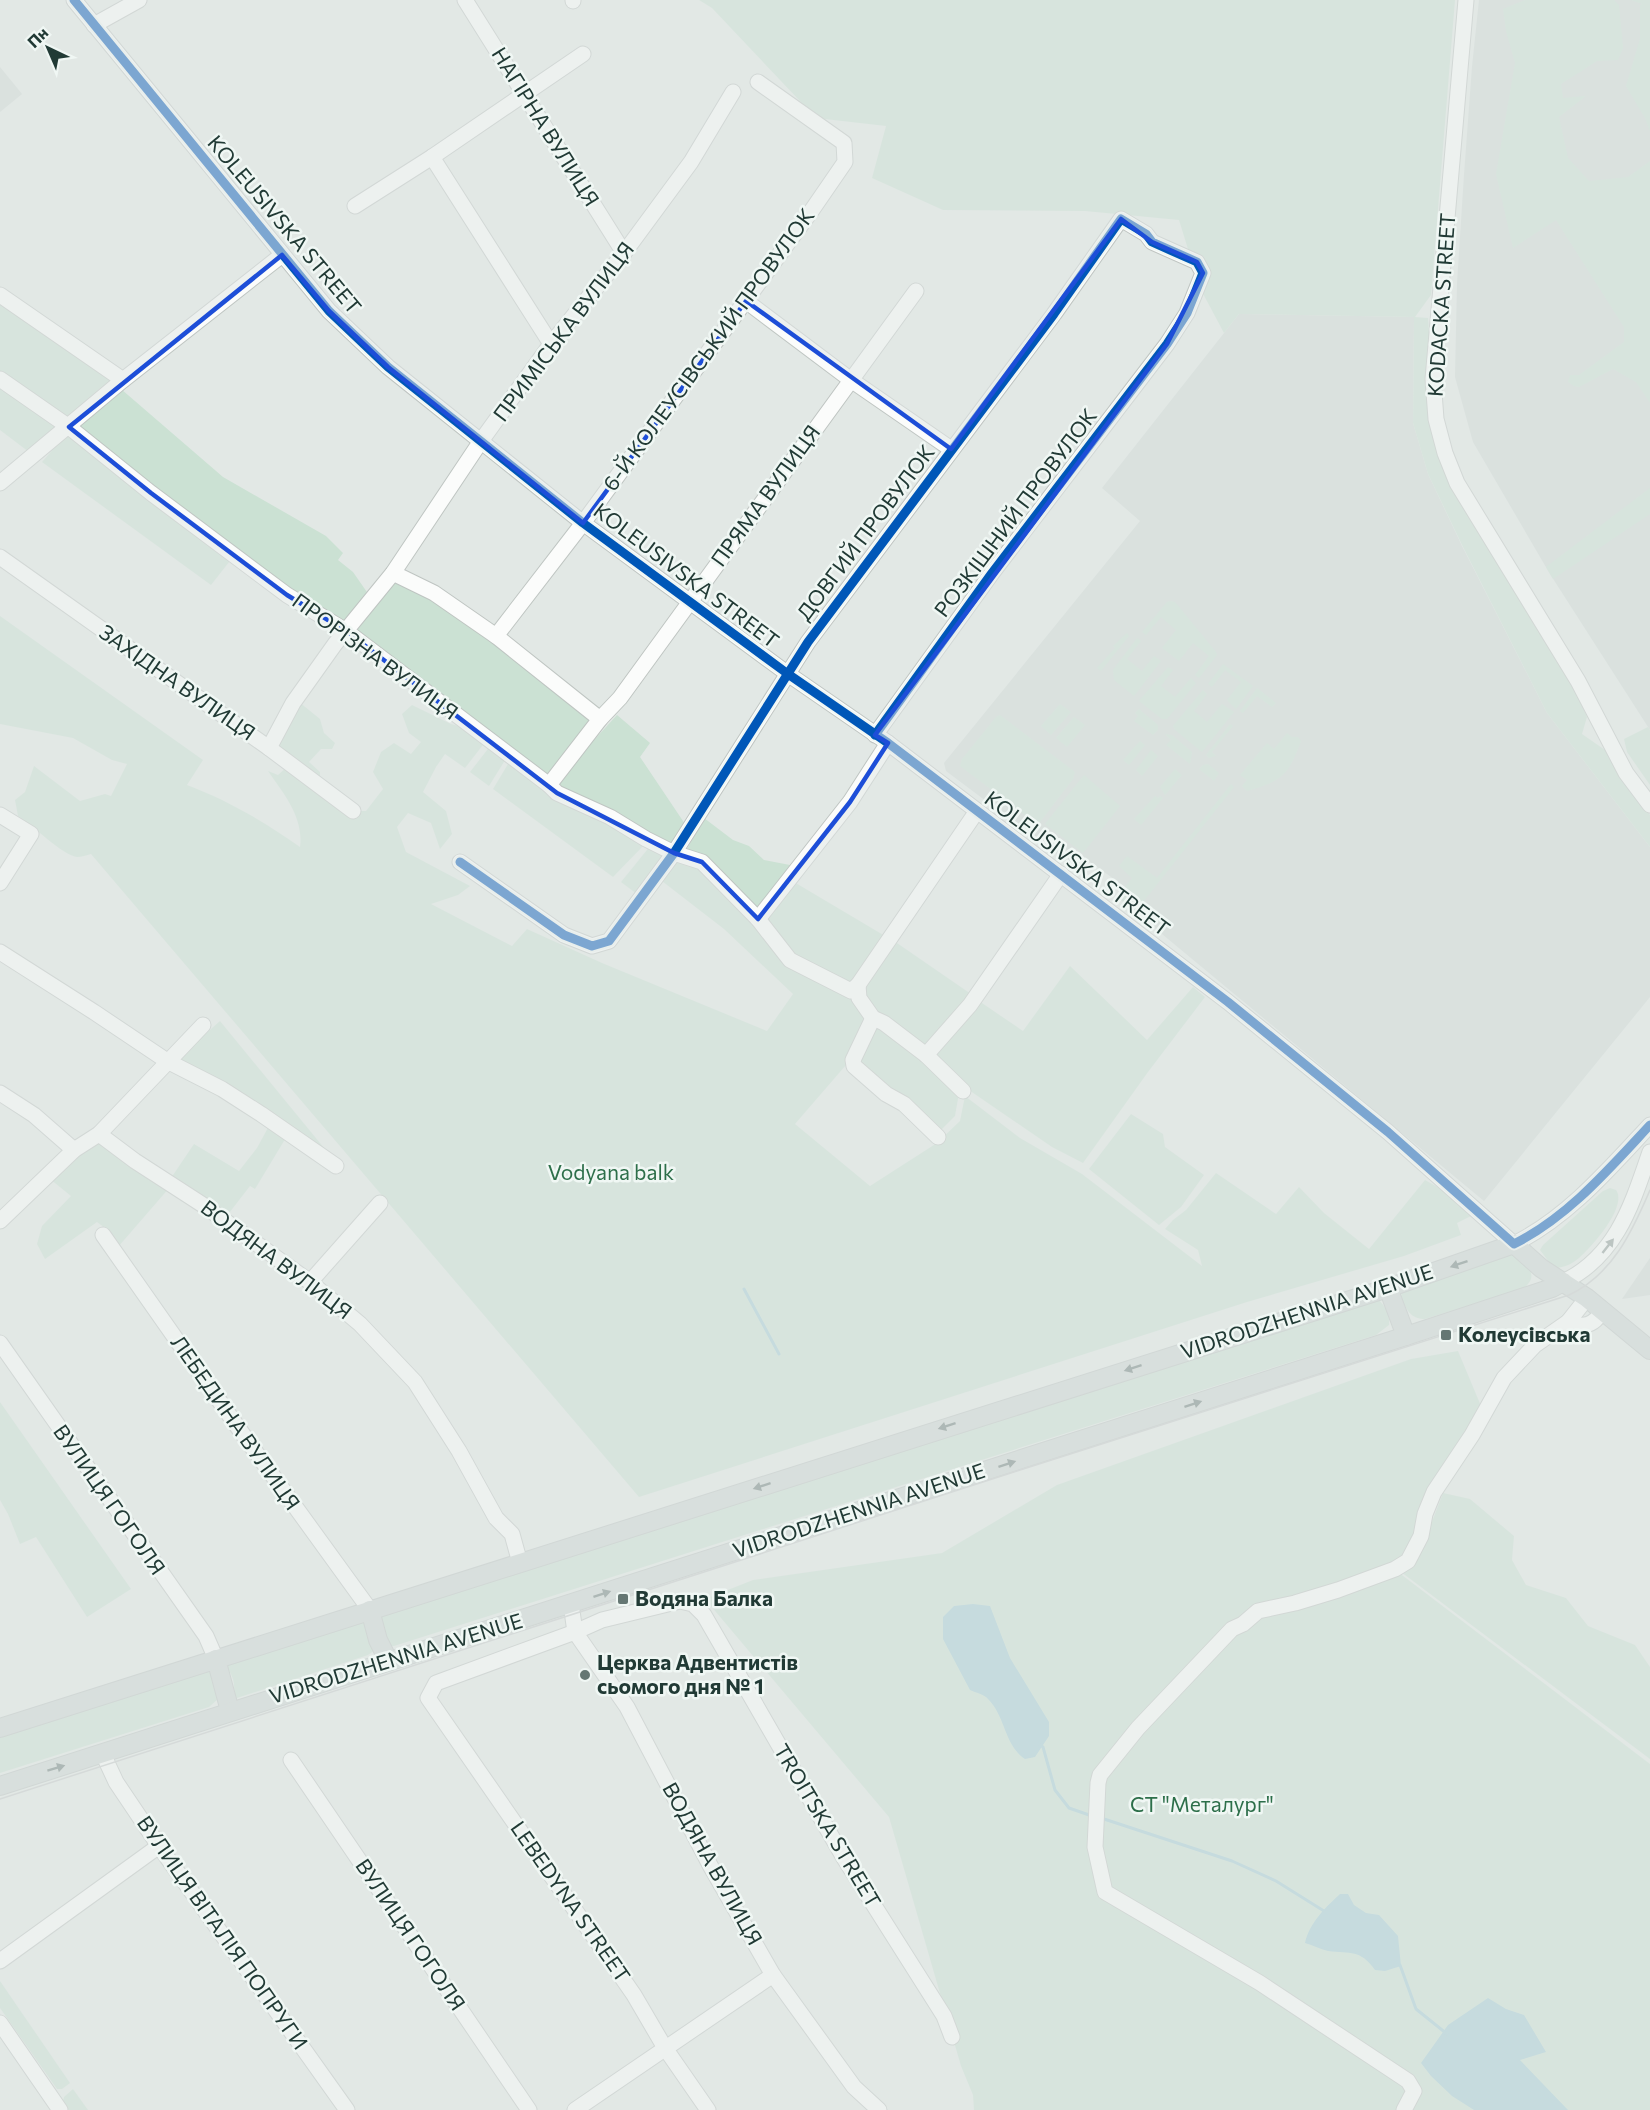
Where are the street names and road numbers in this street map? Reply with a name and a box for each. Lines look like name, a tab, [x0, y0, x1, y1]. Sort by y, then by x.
street label: НАГІРНА ВУЛИЦЯ	[487, 42, 605, 210]
street label: KOLEUSIVSKA STREET	[203, 130, 367, 318]
street label: 6-Й КОЛЕУСІВСЬКИЙ ПРОВУЛОК	[597, 203, 819, 495]
street label: KODACKA STREET	[1422, 212, 1459, 398]
street label: ПРИМІСЬКА ВУЛИЦЯ	[487, 237, 638, 426]
street label: РОЗКІШНИЙ ПРОВУЛОК	[928, 403, 1101, 621]
street label: ПРЯМА ВУЛИЦЯ	[705, 420, 824, 571]
street label: ДОВГИЙ ПРОВУЛОК	[791, 439, 939, 625]
street label: KOLEUSIVSKA STREET	[589, 497, 784, 653]
street label: ПРОРІЗНА ВУЛИЦЯ	[288, 587, 464, 724]
street label: ЗАХІДНА ВУЛИЦЯ	[95, 619, 261, 745]
street label: KOLEUSIVSKA STREET	[980, 785, 1175, 941]
street label: ВОДЯНА ВУЛИЦЯ	[197, 1194, 357, 1324]
street label: VIDRODZHENNIA AVENUE	[1177, 1258, 1436, 1363]
street label: ЛЕБЕДИНА ВУЛИЦЯ	[166, 1330, 306, 1514]
street label: ВУЛИЦЯ ГОГОЛЯ	[49, 1419, 171, 1579]
street label: VIDRODZHENNIA AVENUE	[729, 1457, 988, 1562]
street label: VIDRODZHENNIA AVENUE	[266, 1607, 525, 1708]
street label: TROITSKA STREET	[770, 1739, 887, 1912]
street label: ВОДЯНА ВУЛИЦЯ	[658, 1777, 768, 1949]
street label: ВУЛИЦЯ ВІТАЛІЯ ПОПРУГИ	[133, 1810, 314, 2054]
street label: LEBEDYNA STREET	[506, 1816, 636, 1987]
street label: ВУЛИЦЯ ГОГОЛЯ	[351, 1854, 471, 2015]

